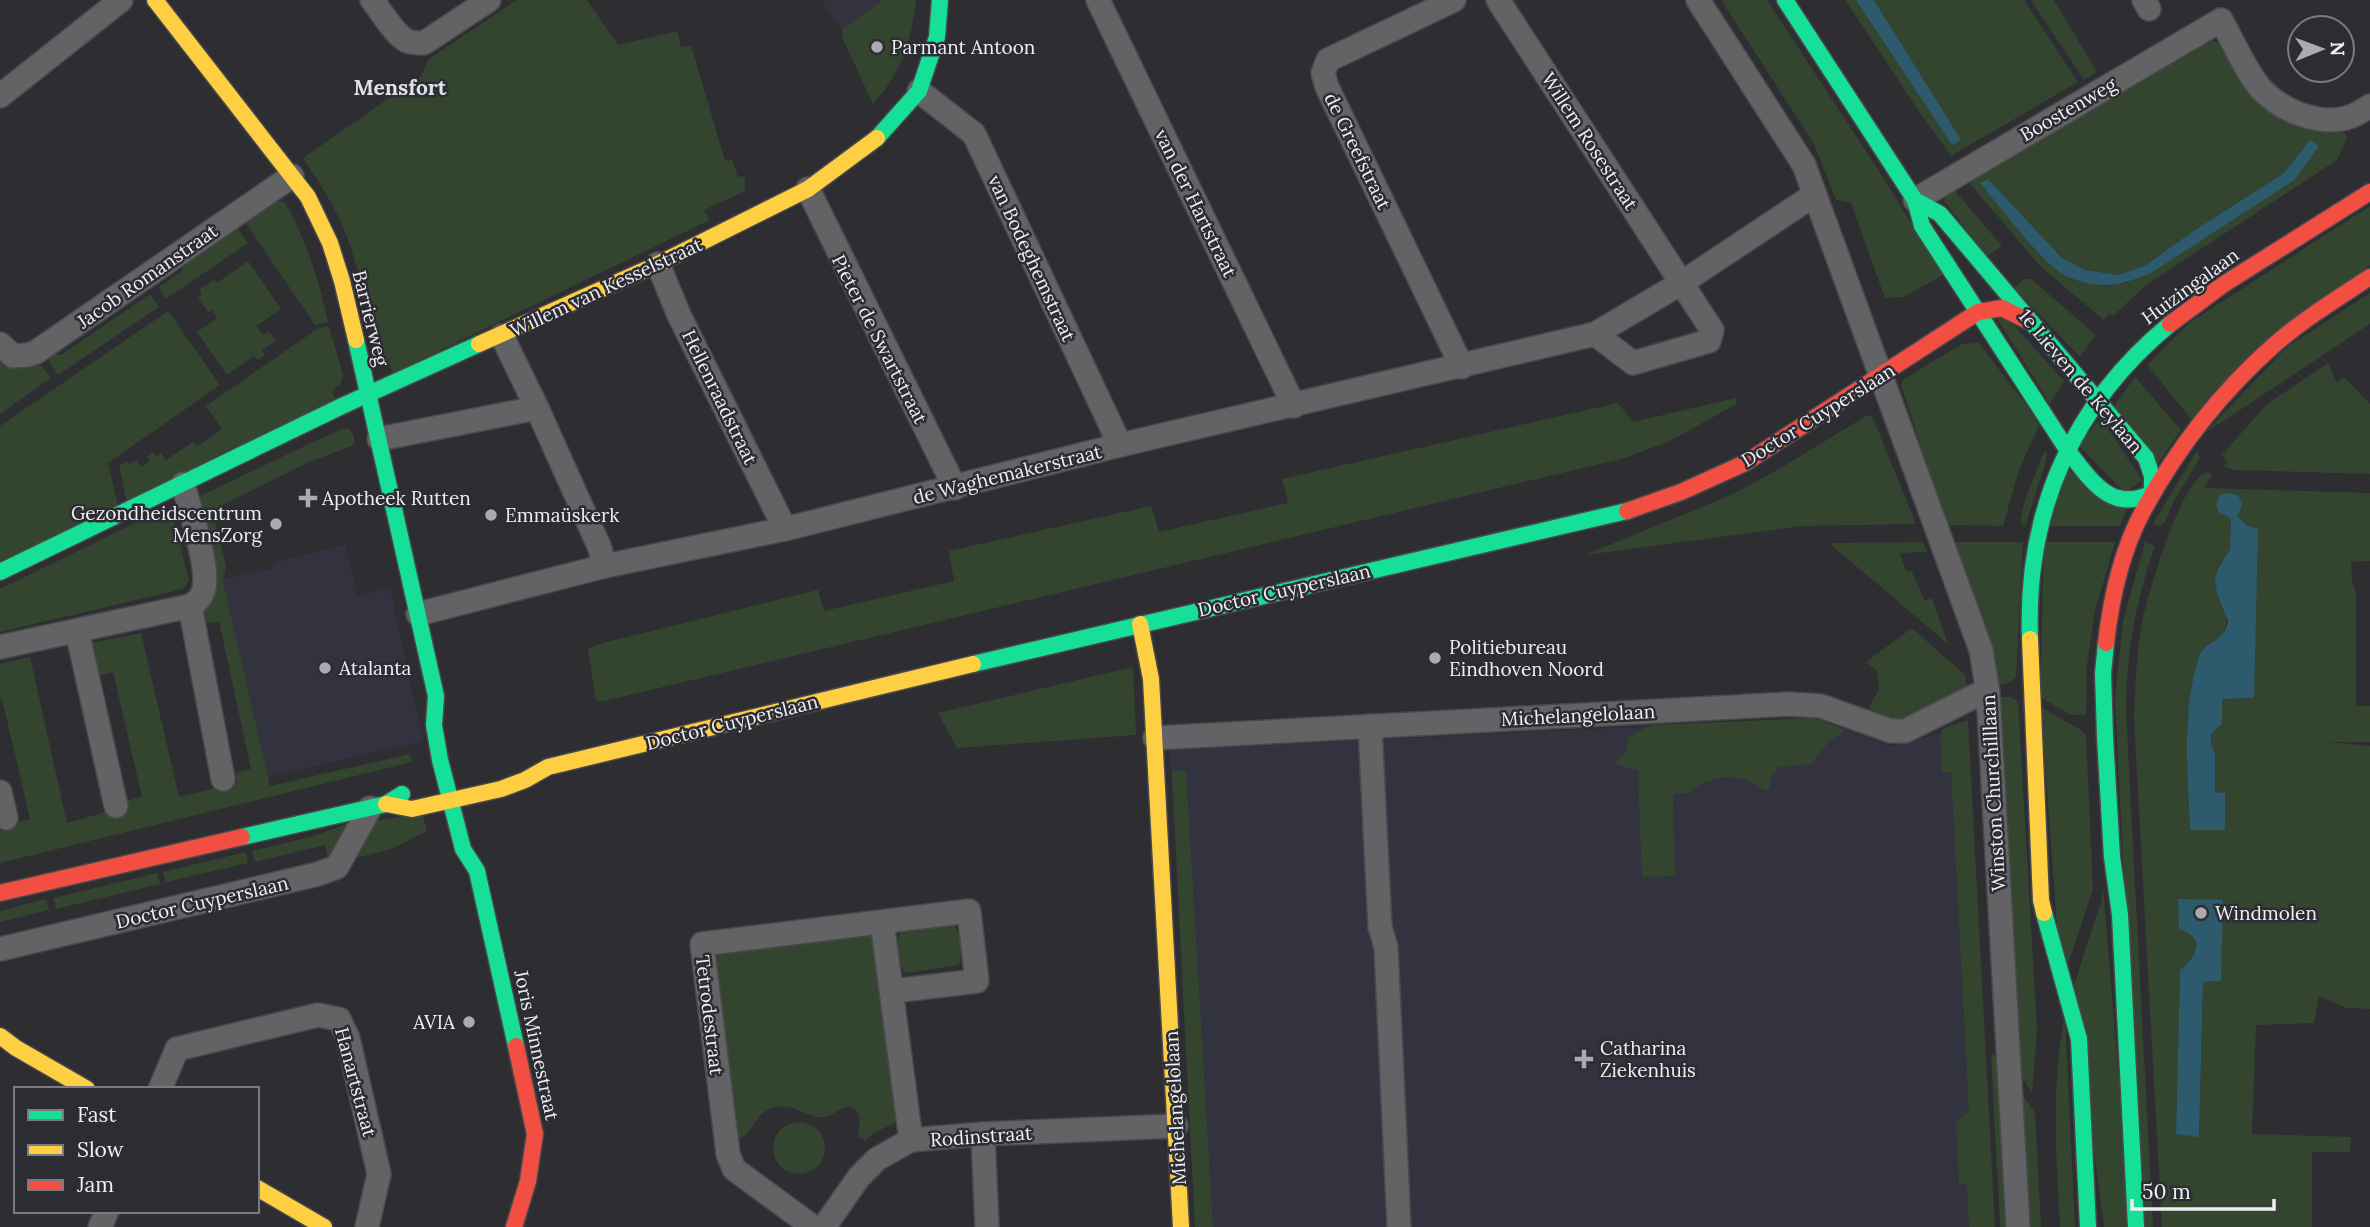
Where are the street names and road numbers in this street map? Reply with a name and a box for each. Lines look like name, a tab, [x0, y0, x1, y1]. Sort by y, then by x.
street label: Willem Rosestraat	[1536, 68, 1644, 215]
street label: Boostenweg	[2015, 71, 2121, 146]
street label: de Greefstraat	[1319, 89, 1397, 214]
street label: van der Hartstraat	[1150, 125, 1243, 282]
street label: van Bodeghemstraat	[983, 171, 1081, 346]
street label: Jacob Romanstraat	[71, 218, 222, 334]
street label: Willem van Kesselstraat	[506, 232, 707, 342]
street label: Huizingalaan	[2137, 243, 2243, 329]
street label: Pieter de Swartstraat	[827, 250, 933, 428]
street label: Barrierweg	[348, 268, 395, 369]
street label: 1e Lieven de Keylaan	[2014, 304, 2148, 458]
street label: Hellenraadstraat	[677, 326, 763, 469]
street label: Doctor Cuyperslaan	[1737, 358, 1899, 472]
street label: de Waghemakerstraat	[910, 439, 1105, 509]
street label: Doctor Cuyperslaan	[1195, 558, 1373, 622]
street label: Doctor Cuyperslaan	[643, 689, 821, 755]
street label: Winston Churchilllaan	[1976, 694, 2010, 892]
street label: Michelangelolaan	[1500, 699, 1656, 731]
street label: Doctor Cuyperslaan	[113, 870, 291, 934]
street label: Tetrodestraat	[691, 954, 729, 1077]
street label: Joris Minnestraat	[509, 967, 565, 1123]
street label: Hanartstraat	[330, 1025, 382, 1140]
street label: Michelangelolaan	[1159, 1030, 1191, 1186]
street label: Rodinstraat	[929, 1120, 1033, 1152]

